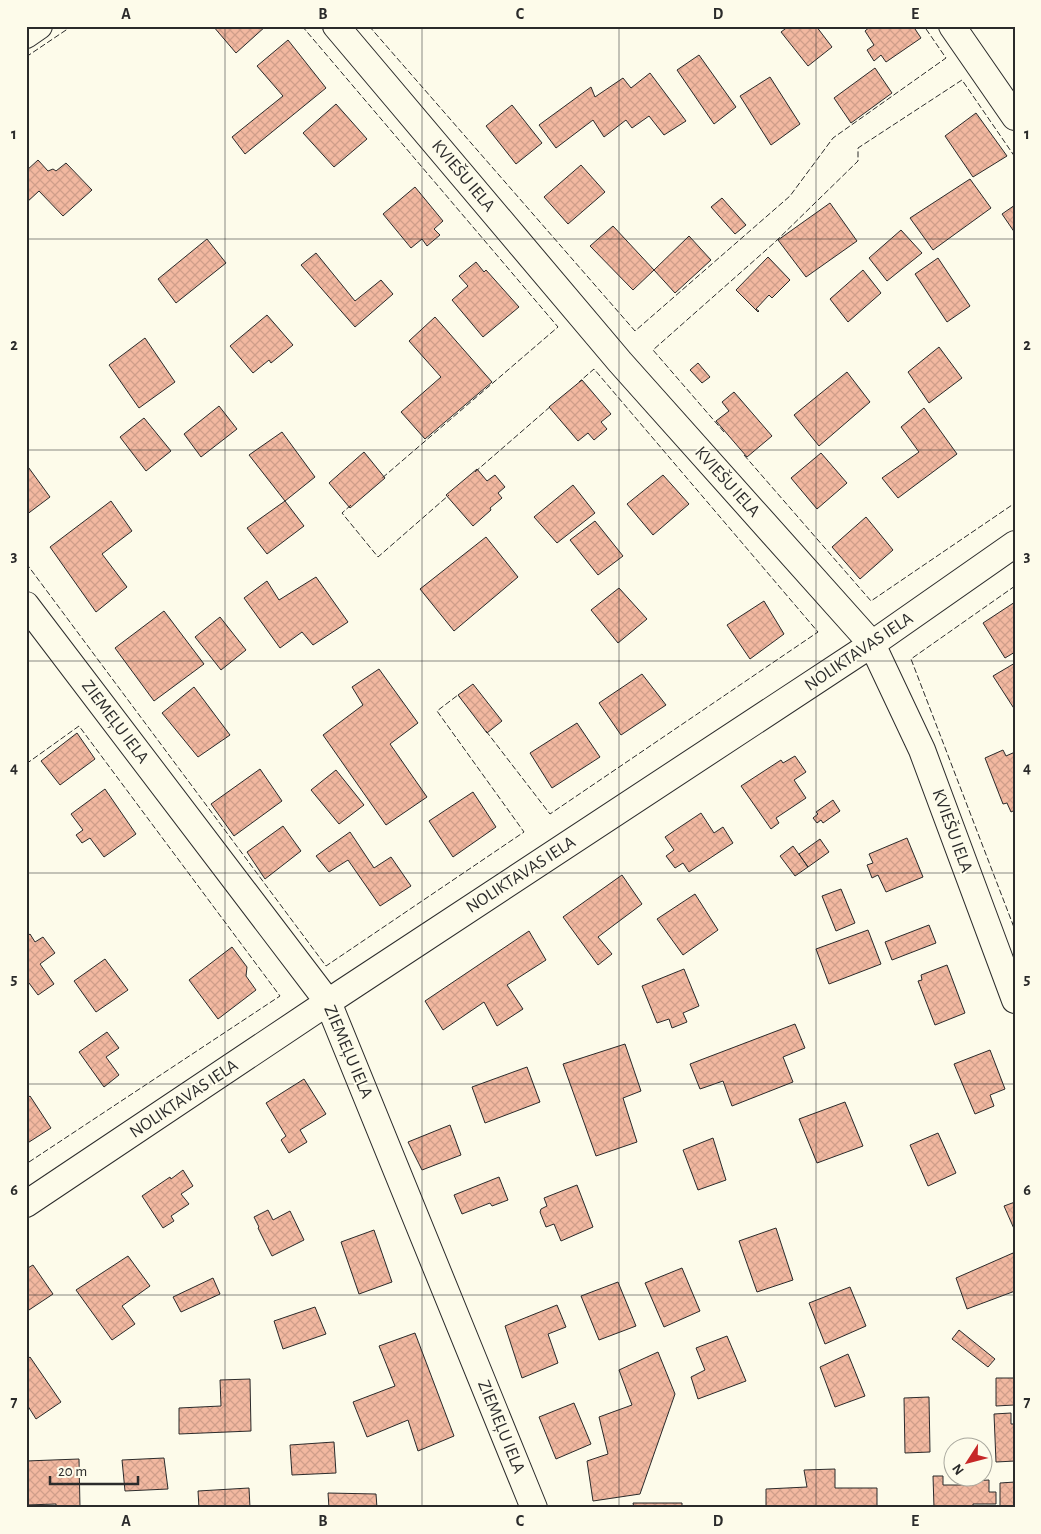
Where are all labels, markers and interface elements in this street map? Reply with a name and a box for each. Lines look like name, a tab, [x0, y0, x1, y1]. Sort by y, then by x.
text: A	[121, 6, 131, 22]
text: B	[318, 6, 328, 22]
text: C	[516, 6, 525, 22]
text: D	[713, 6, 724, 22]
text: E	[911, 6, 919, 22]
text: 1	[11, 126, 17, 142]
text: 1	[1024, 126, 1030, 142]
street label: KVIEŠU IELA	[428, 135, 501, 216]
text: 2	[10, 337, 18, 353]
text: 2	[1023, 337, 1031, 353]
street label: KVIEŠU IELA	[691, 441, 766, 521]
text: 3	[11, 548, 18, 564]
text: 3	[1024, 548, 1031, 564]
street label: NOLIKTAVAS IELA	[802, 609, 917, 695]
street label: ZIEMEĻU IELA	[77, 677, 152, 768]
text: 4	[10, 760, 18, 776]
text: 4	[1023, 760, 1031, 776]
street label: KVIEŠU IELA	[929, 786, 978, 876]
street label: NOLIKTAVAS IELA	[463, 833, 579, 917]
text: 5	[11, 971, 18, 987]
text: 5	[1024, 971, 1031, 987]
street label: ZIEMEĻU IELA	[319, 1003, 376, 1102]
street label: NOLIKTAVAS IELA	[127, 1056, 242, 1142]
text: 6	[10, 1182, 18, 1198]
text: 6	[1023, 1182, 1031, 1198]
street label: ZIEMEĻU IELA	[473, 1378, 528, 1477]
text: 7	[11, 1394, 18, 1410]
text: 7	[1024, 1394, 1031, 1410]
north arrow	[944, 1436, 994, 1486]
scale bar	[50, 1454, 138, 1486]
text: N	[950, 1461, 967, 1477]
text: 20 m	[58, 1464, 87, 1479]
text: A	[121, 1513, 131, 1529]
text: B	[318, 1513, 328, 1529]
text: C	[516, 1513, 525, 1529]
text: D	[713, 1513, 724, 1529]
text: E	[911, 1513, 919, 1529]

